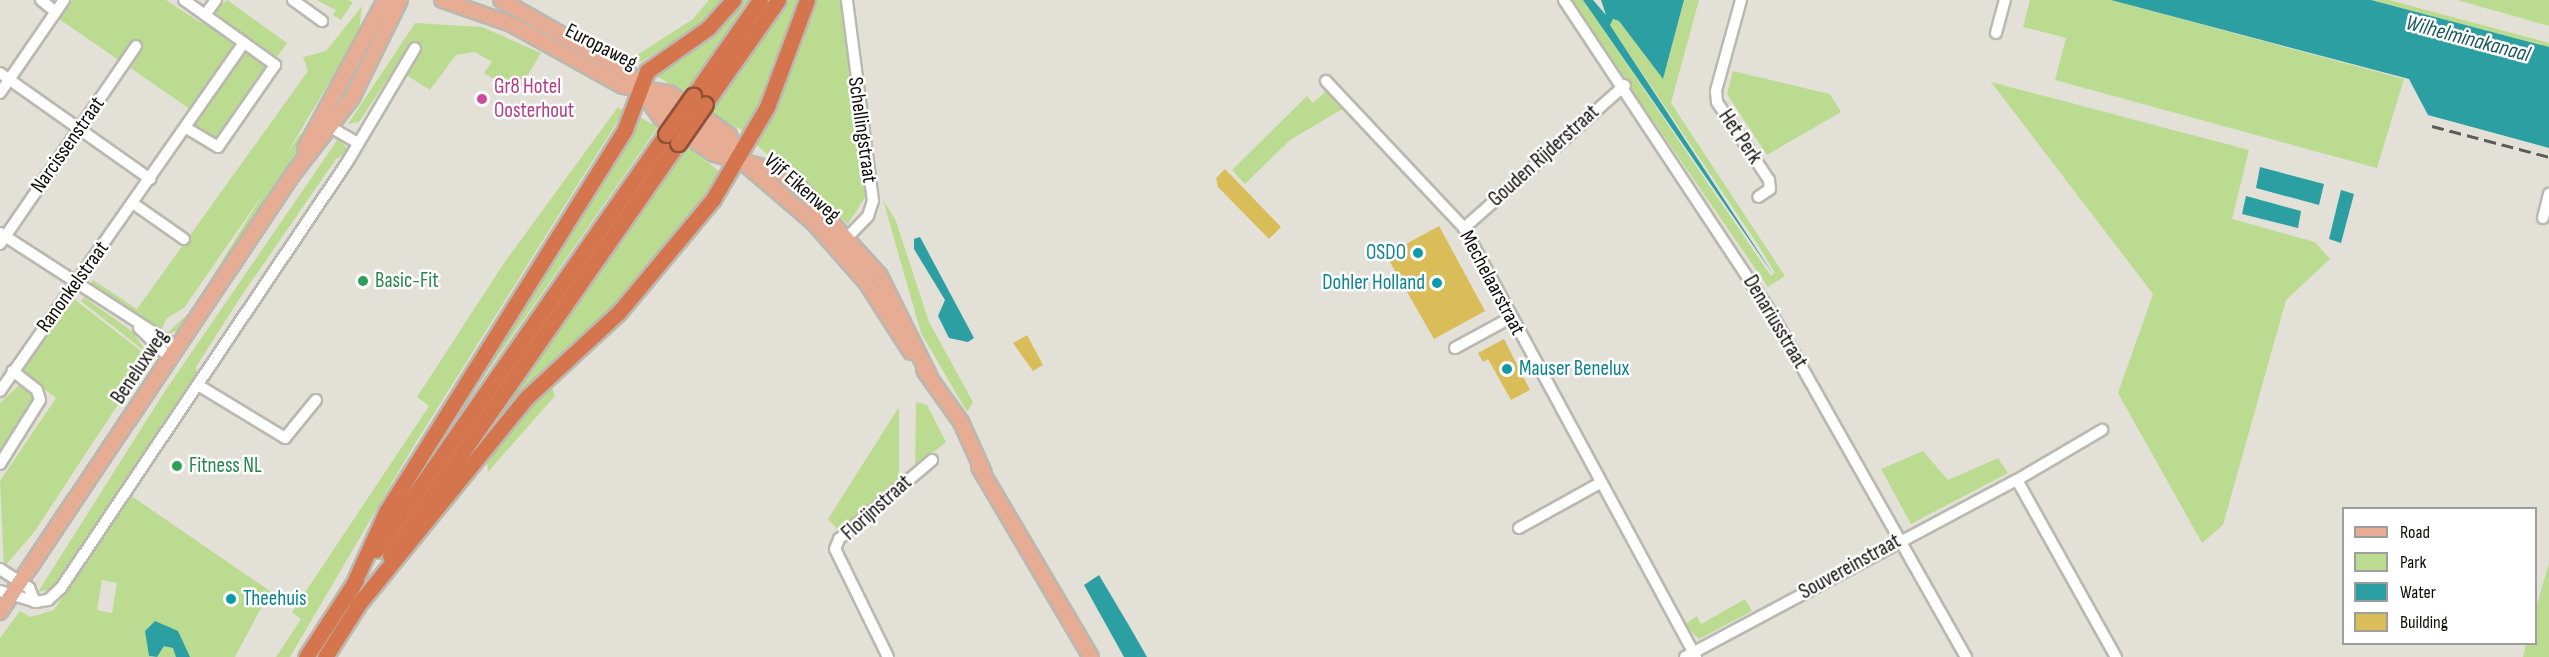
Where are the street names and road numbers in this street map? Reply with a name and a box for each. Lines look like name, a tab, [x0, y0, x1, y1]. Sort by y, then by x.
street label: Europaweg	[561, 18, 641, 76]
street label: Schellingstraat	[842, 75, 882, 185]
street label: Narcissenstraat	[26, 92, 110, 198]
street label: Gouden Rijderstraat	[1484, 100, 1604, 212]
street label: Het Perk	[1713, 105, 1767, 169]
street label: Vijf Eikenweg	[759, 148, 845, 228]
street label: Mechelaarstraat	[1454, 226, 1530, 340]
street label: Ranonkelstraat	[32, 237, 114, 337]
street label: Denariusstraat	[1737, 271, 1813, 373]
street label: Beneluxweg	[106, 325, 174, 409]
street label: Florijnstraat	[837, 470, 917, 546]
street label: Souvereinstraat	[1795, 529, 1905, 605]

